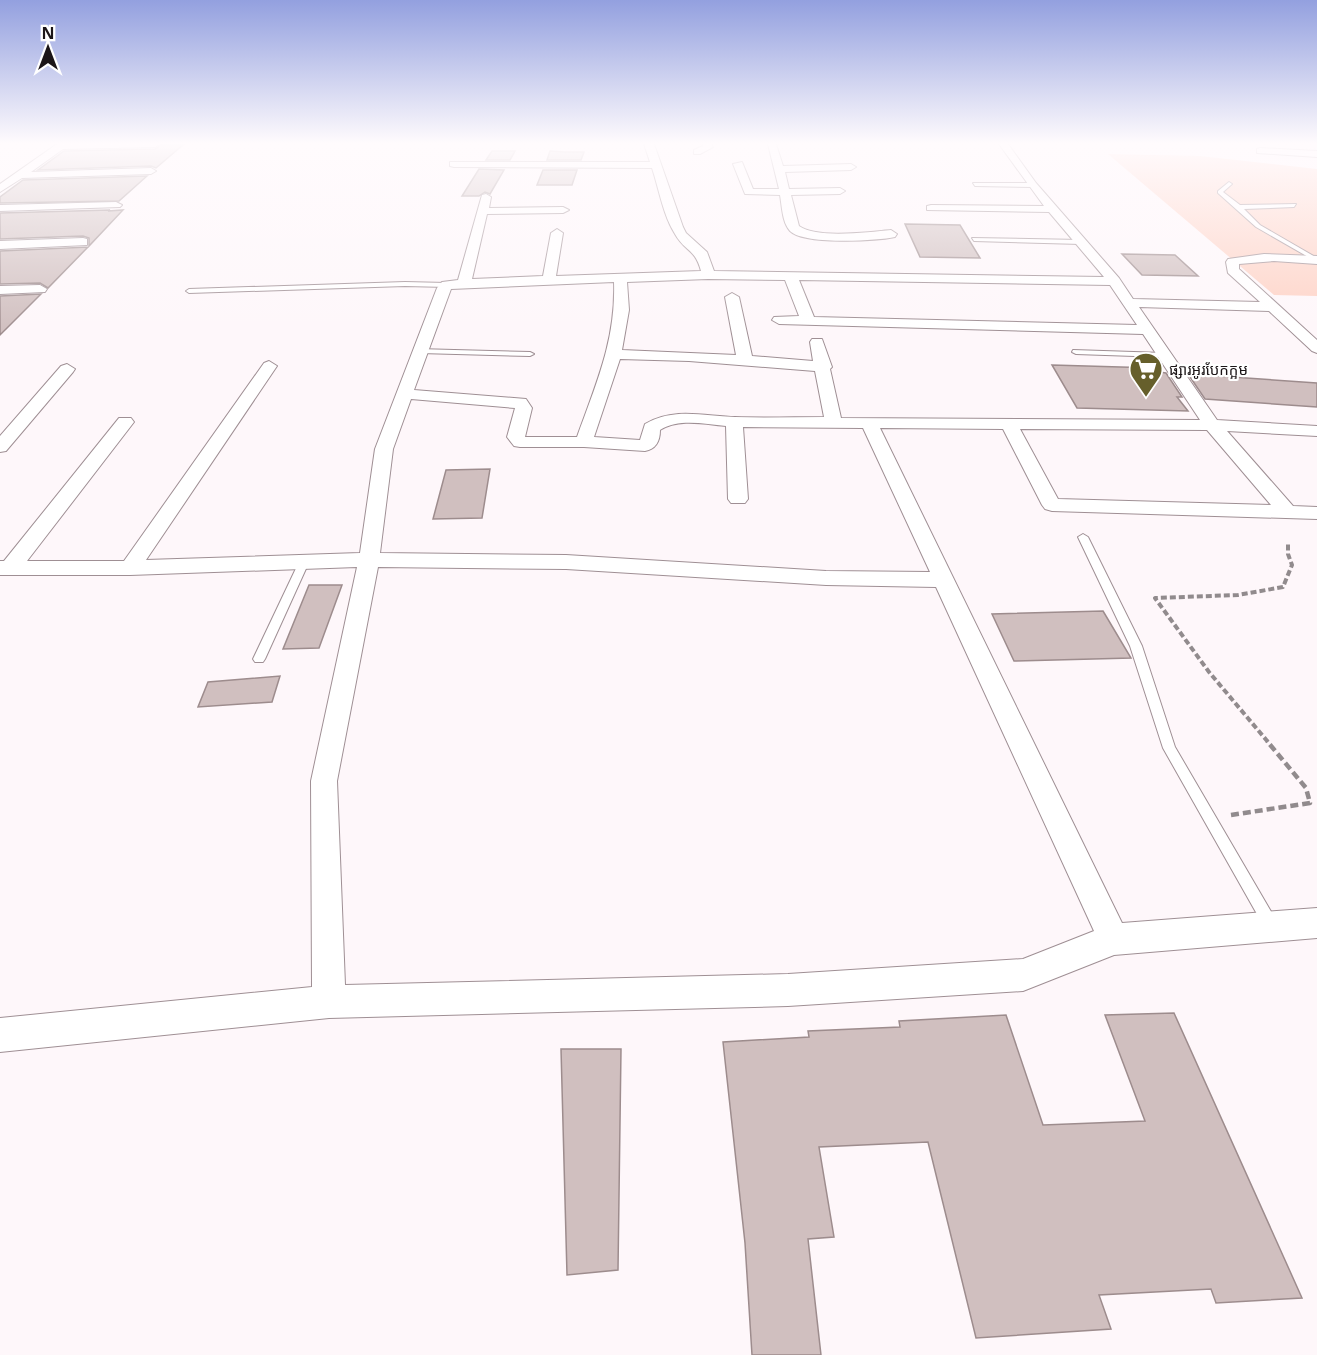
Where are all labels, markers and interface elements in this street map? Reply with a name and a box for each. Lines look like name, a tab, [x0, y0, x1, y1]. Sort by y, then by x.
north arrow	[18, 18, 78, 78]
text: N	[41, 22, 55, 44]
supermarket icon: ផ្សារអូរបែកក្អម	[1128, 351, 1164, 398]
place label: ផ្សារអូរបែកក្អម	[1169, 359, 1248, 379]

